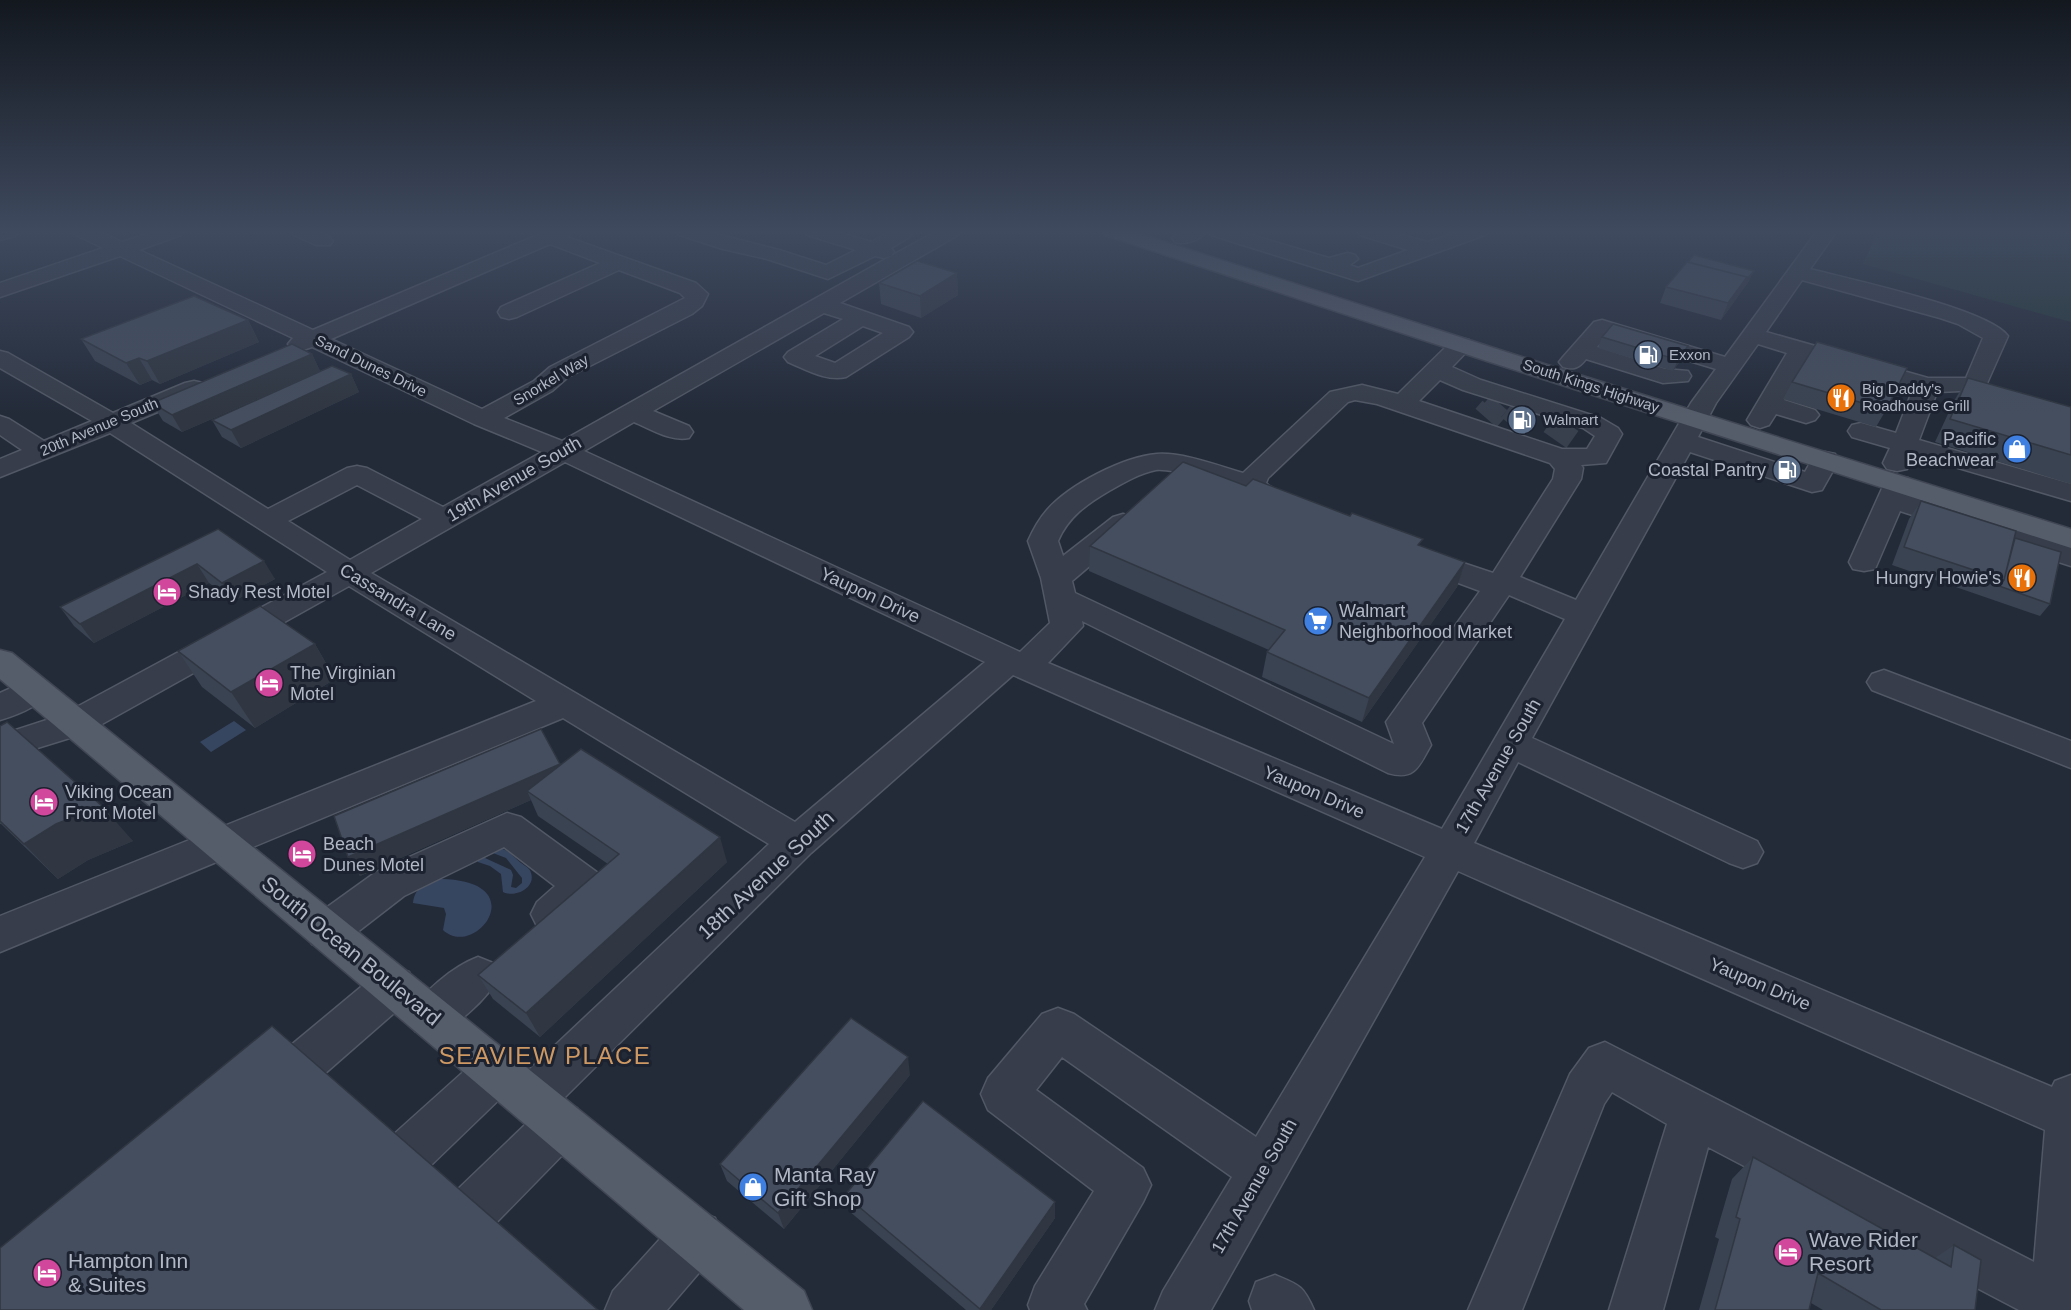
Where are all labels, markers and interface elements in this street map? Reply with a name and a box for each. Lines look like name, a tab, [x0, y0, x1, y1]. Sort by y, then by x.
street label: Sand Dunes Drive	[313, 331, 430, 400]
fuel station icon: Exxon	[1632, 339, 1664, 371]
place label: Exxon	[1669, 346, 1711, 363]
street label: Snorkel Way	[510, 350, 592, 409]
street label: South Kings Highway	[1521, 355, 1662, 416]
place label: Big Daddy's Roadhouse Grill	[1862, 380, 1970, 414]
restaurant icon: Big Daddy's Roadhouse Grill	[1825, 382, 1857, 414]
street label: 20th Avenue South	[37, 394, 160, 459]
fuel station icon: Walmart	[1506, 404, 1538, 436]
place label: Walmart	[1543, 411, 1599, 428]
place label: Pacific Beachwear	[1906, 429, 1996, 470]
street label: 19th Avenue South	[443, 432, 585, 526]
shop icon: Pacific Beachwear	[2001, 433, 2033, 465]
fuel station icon: Coastal Pantry	[1771, 454, 1803, 486]
place label: Coastal Pantry	[1648, 460, 1766, 480]
street label: Cassandra Lane	[336, 559, 460, 645]
restaurant icon: Hungry Howie's	[2006, 562, 2038, 594]
street label: Yaupon Drive	[817, 563, 923, 627]
place label: Hungry Howie's	[1876, 568, 2001, 588]
hotel icon: Shady Rest Motel	[151, 576, 183, 608]
place label: Shady Rest Motel	[188, 582, 330, 602]
place label: Walmart Neighborhood Market	[1339, 601, 1512, 642]
supermarket icon: Walmart Neighborhood Market	[1302, 605, 1334, 637]
place label: The Virginian Motel	[290, 663, 396, 704]
hotel icon: The Virginian Motel	[253, 667, 285, 699]
street label: 17th Avenue South	[1451, 695, 1545, 837]
street label: Yaupon Drive	[1261, 762, 1367, 822]
place label: Viking Ocean Front Motel	[65, 782, 172, 823]
hotel icon: Viking Ocean Front Motel	[28, 786, 60, 818]
street label: 18th Avenue South	[693, 806, 838, 943]
place label: Beach Dunes Motel	[323, 834, 424, 875]
hotel icon: Beach Dunes Motel	[286, 838, 318, 870]
street label: South Ocean Boulevard	[257, 872, 445, 1030]
street label: Yaupon Drive	[1707, 954, 1813, 1014]
district label: SEAVIEW PLACE	[439, 1042, 651, 1069]
street label: 17th Avenue South	[1207, 1115, 1301, 1257]
place label: Manta Ray Gift Shop	[774, 1163, 876, 1210]
shop icon: Manta Ray Gift Shop	[737, 1171, 769, 1203]
place label: Wave Rider Resort	[1809, 1228, 1918, 1275]
hotel icon: Wave Rider Resort	[1772, 1236, 1804, 1268]
place label: Hampton Inn & Suites	[68, 1249, 188, 1296]
hotel icon: Hampton Inn & Suites	[31, 1257, 63, 1289]

